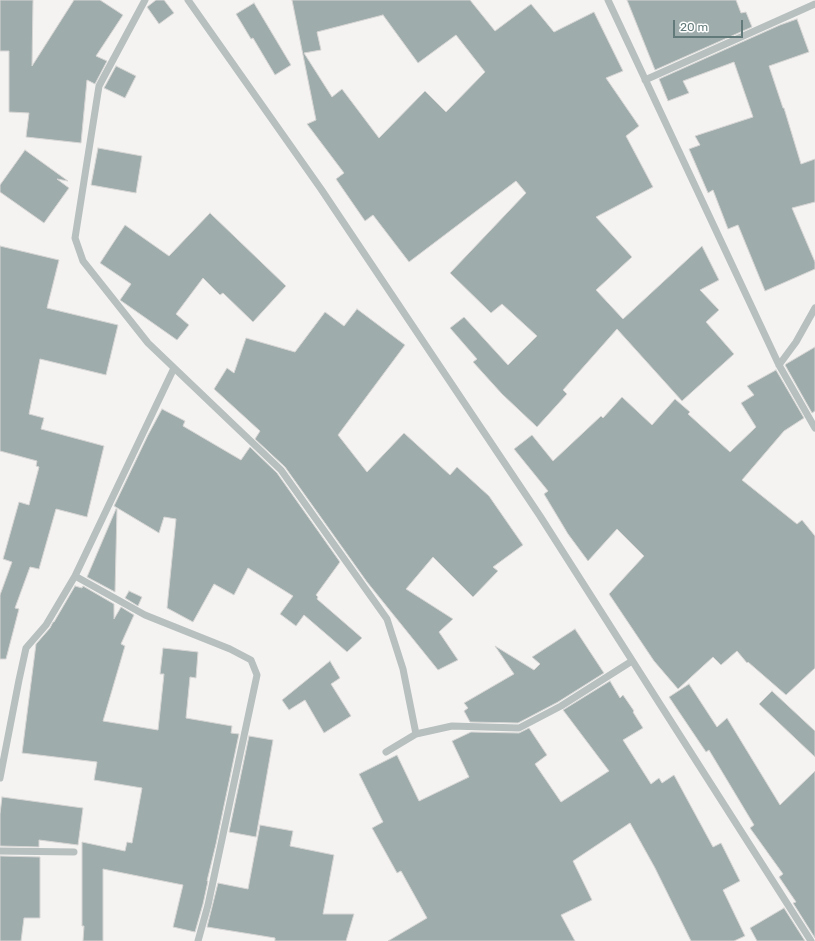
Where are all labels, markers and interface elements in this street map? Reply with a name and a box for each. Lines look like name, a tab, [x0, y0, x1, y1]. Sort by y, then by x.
scale bar	[675, 12, 745, 38]
text: 20 m	[680, 20, 708, 34]

